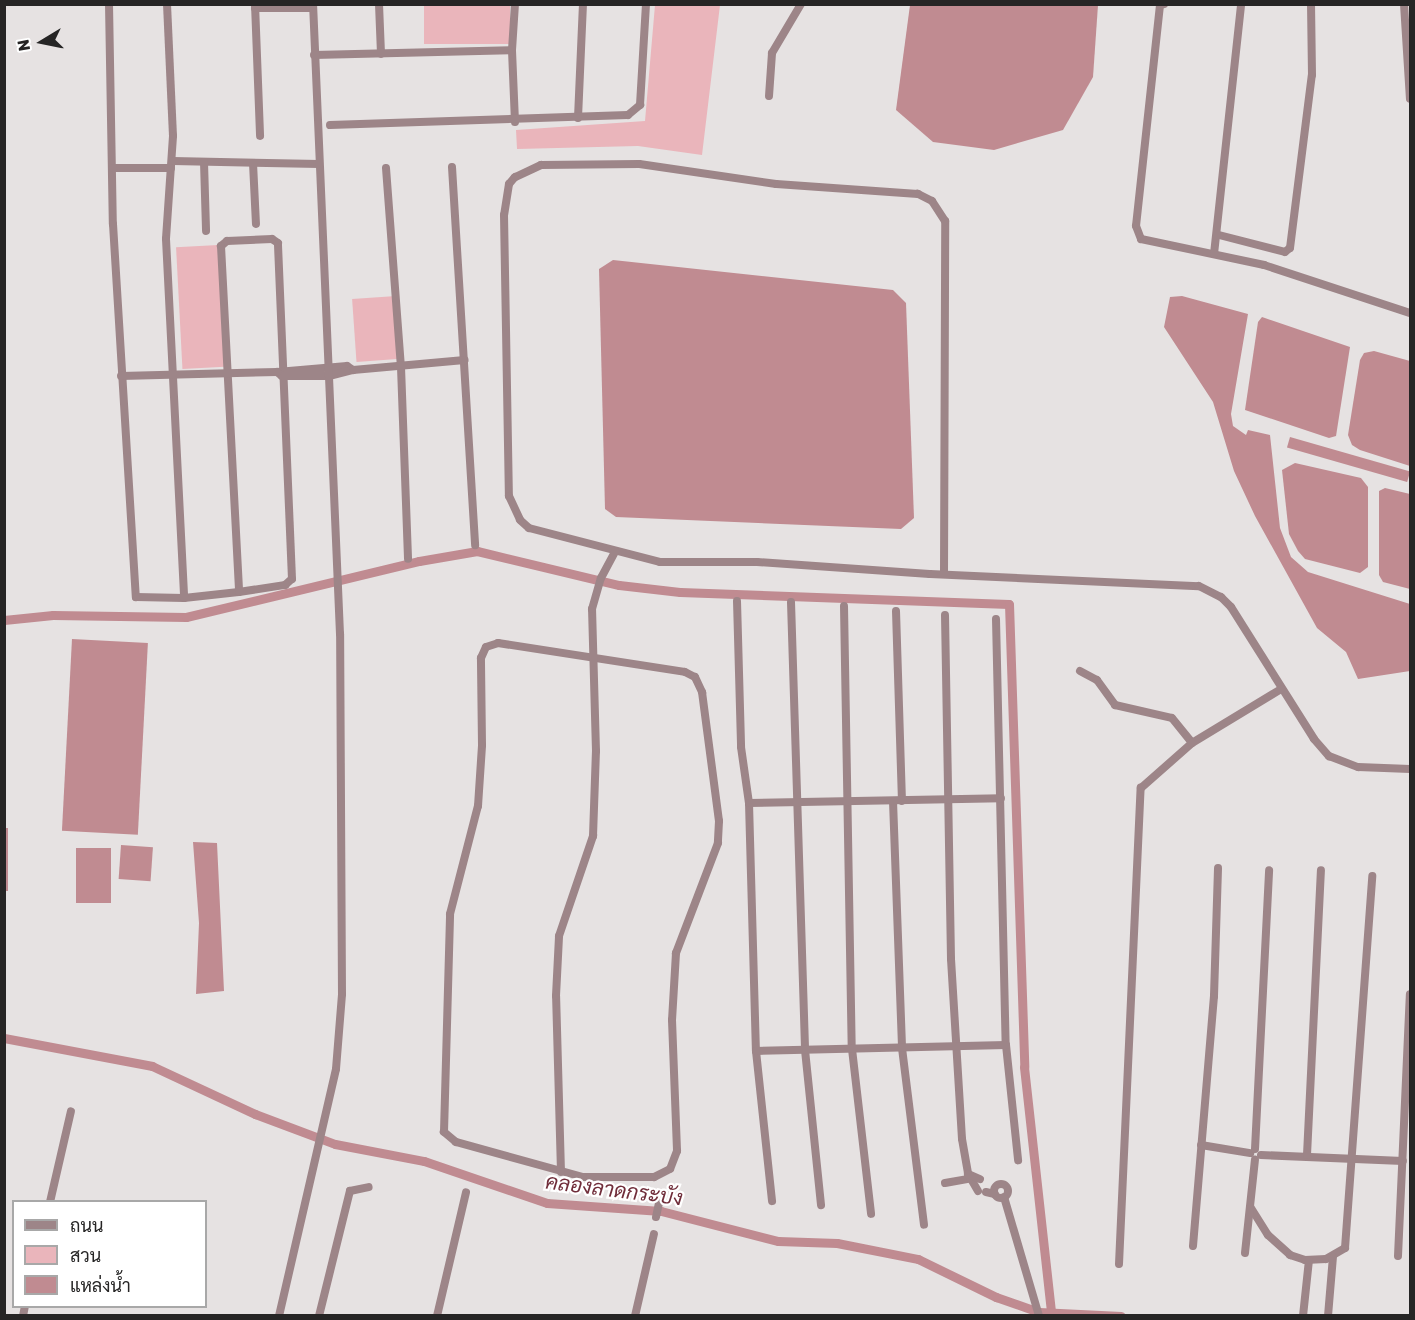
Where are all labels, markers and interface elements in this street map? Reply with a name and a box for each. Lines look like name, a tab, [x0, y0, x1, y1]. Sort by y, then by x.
north arrow	[12, 12, 72, 72]
text: N	[13, 38, 34, 53]
water label: คลองลาดกระบัง	[544, 1169, 684, 1211]
legend	[12, 1200, 207, 1308]
text: ถนน	[70, 1215, 103, 1237]
text: สวน	[70, 1245, 101, 1267]
text: แหล่งน้ำ	[70, 1275, 131, 1297]

